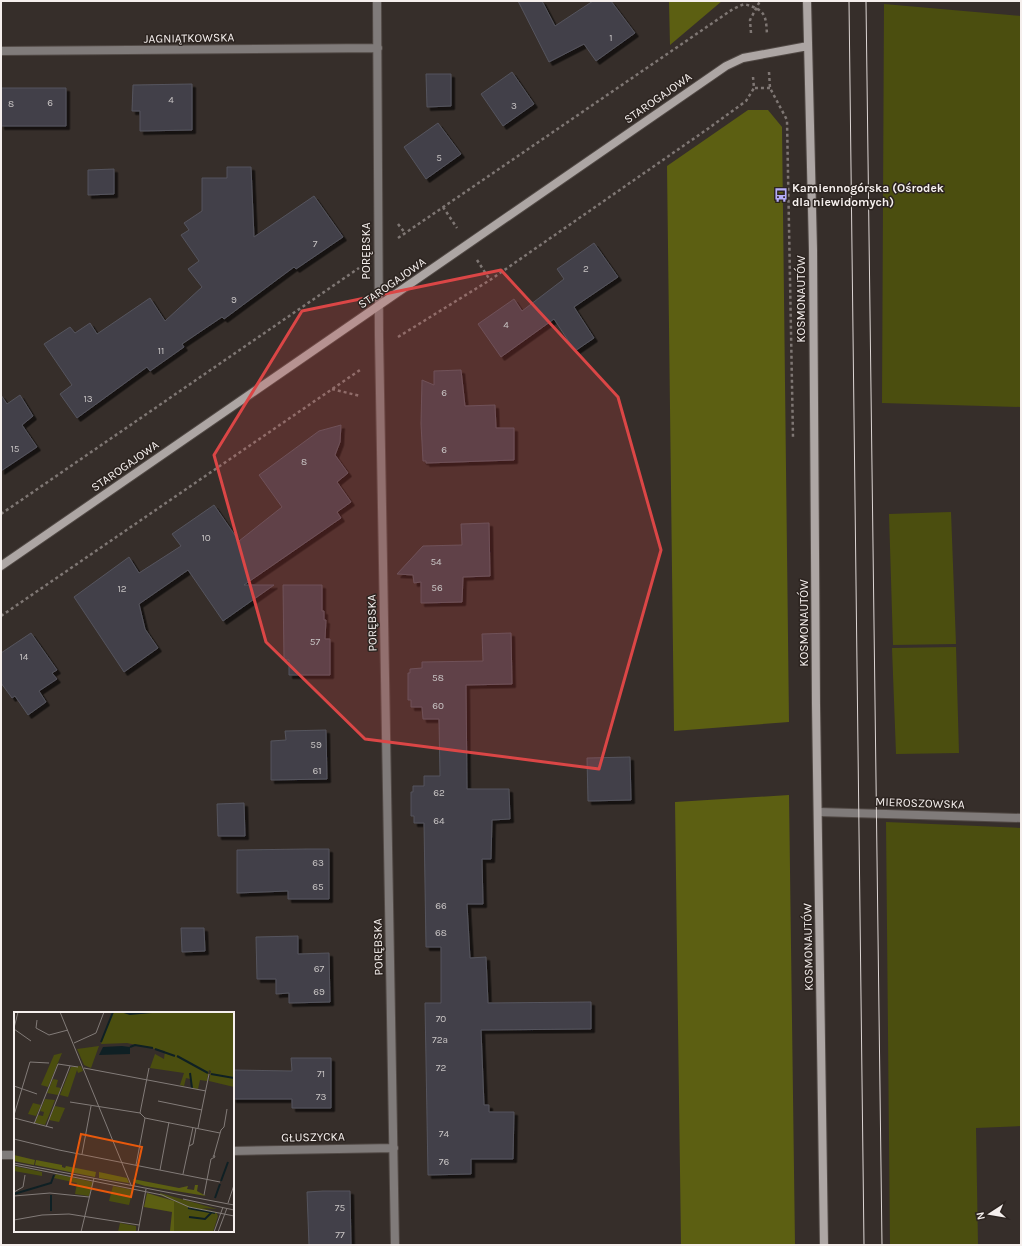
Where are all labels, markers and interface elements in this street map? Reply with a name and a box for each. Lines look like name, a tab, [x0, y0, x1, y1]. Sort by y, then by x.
street label: JAGNIĄTKOWSKA	[144, 30, 235, 46]
house number: 1	[609, 32, 613, 44]
street label: STAROGAJOWA	[622, 69, 695, 126]
house number: 4	[168, 94, 174, 106]
house number: 6	[47, 97, 53, 109]
house number: 8	[8, 98, 14, 110]
house number: 3	[511, 100, 517, 112]
house number: 5	[436, 152, 442, 164]
place label: Kamiennogórska (Ośrodek dla niewidomych)	[792, 181, 944, 209]
bus stop icon: Kamiennogórska (Ośrodek dla niewidomych)	[773, 187, 789, 203]
street label: PORĘBSKA	[359, 222, 373, 280]
house number: 7	[313, 238, 318, 250]
street label: STAROGAJOWA	[356, 254, 429, 311]
street label: KOSMONAUTÓW	[793, 255, 808, 343]
house number: 2	[583, 263, 589, 275]
house number: 9	[231, 294, 237, 306]
house number: 4	[503, 319, 509, 331]
house number: 11	[158, 345, 164, 357]
house number: 6	[441, 387, 447, 399]
house number: 13	[83, 393, 93, 405]
street label: STAROGAJOWA	[89, 437, 162, 494]
house number: 15	[11, 443, 20, 455]
house number: 6	[441, 444, 447, 456]
house number: 8	[301, 456, 307, 468]
house number: 10	[201, 532, 211, 544]
house number: 54	[430, 556, 442, 568]
street label: KOSMONAUTÓW	[796, 579, 811, 667]
house number: 56	[431, 582, 443, 594]
house number: 12	[117, 583, 127, 595]
street label: PORĘBSKA	[364, 594, 379, 652]
house number: 57	[310, 636, 320, 648]
house number: 14	[20, 651, 29, 663]
house number: 58	[432, 672, 444, 684]
house number: 60	[432, 700, 444, 712]
house number: 59	[310, 739, 322, 751]
house number: 61	[312, 765, 322, 777]
house number: 62	[433, 787, 445, 799]
street label: MIEROSZOWSKA	[875, 794, 965, 812]
house number: 64	[433, 815, 445, 827]
house number: 63	[312, 857, 324, 869]
house number: 65	[312, 881, 324, 893]
house number: 66	[435, 900, 447, 912]
street label: KOSMONAUTÓW	[799, 903, 816, 991]
street label: PORĘBSKA	[370, 918, 385, 976]
house number: 68	[435, 927, 447, 939]
house number: 67	[314, 963, 325, 975]
house number: 69	[313, 986, 325, 998]
inset map	[14, 1012, 234, 1232]
house number: 70	[436, 1013, 446, 1025]
house number: 72a	[432, 1034, 448, 1046]
house number: 72	[436, 1062, 446, 1074]
house number: 71	[317, 1068, 325, 1080]
house number: 73	[316, 1091, 326, 1103]
house number: 74	[439, 1128, 450, 1140]
street label: GŁUSZYCKA	[281, 1129, 345, 1145]
house number: 76	[439, 1156, 449, 1168]
north arrow	[970, 1194, 1010, 1234]
house number: 75	[335, 1202, 346, 1214]
text: N	[974, 1211, 988, 1221]
house number: 77	[335, 1229, 345, 1241]

